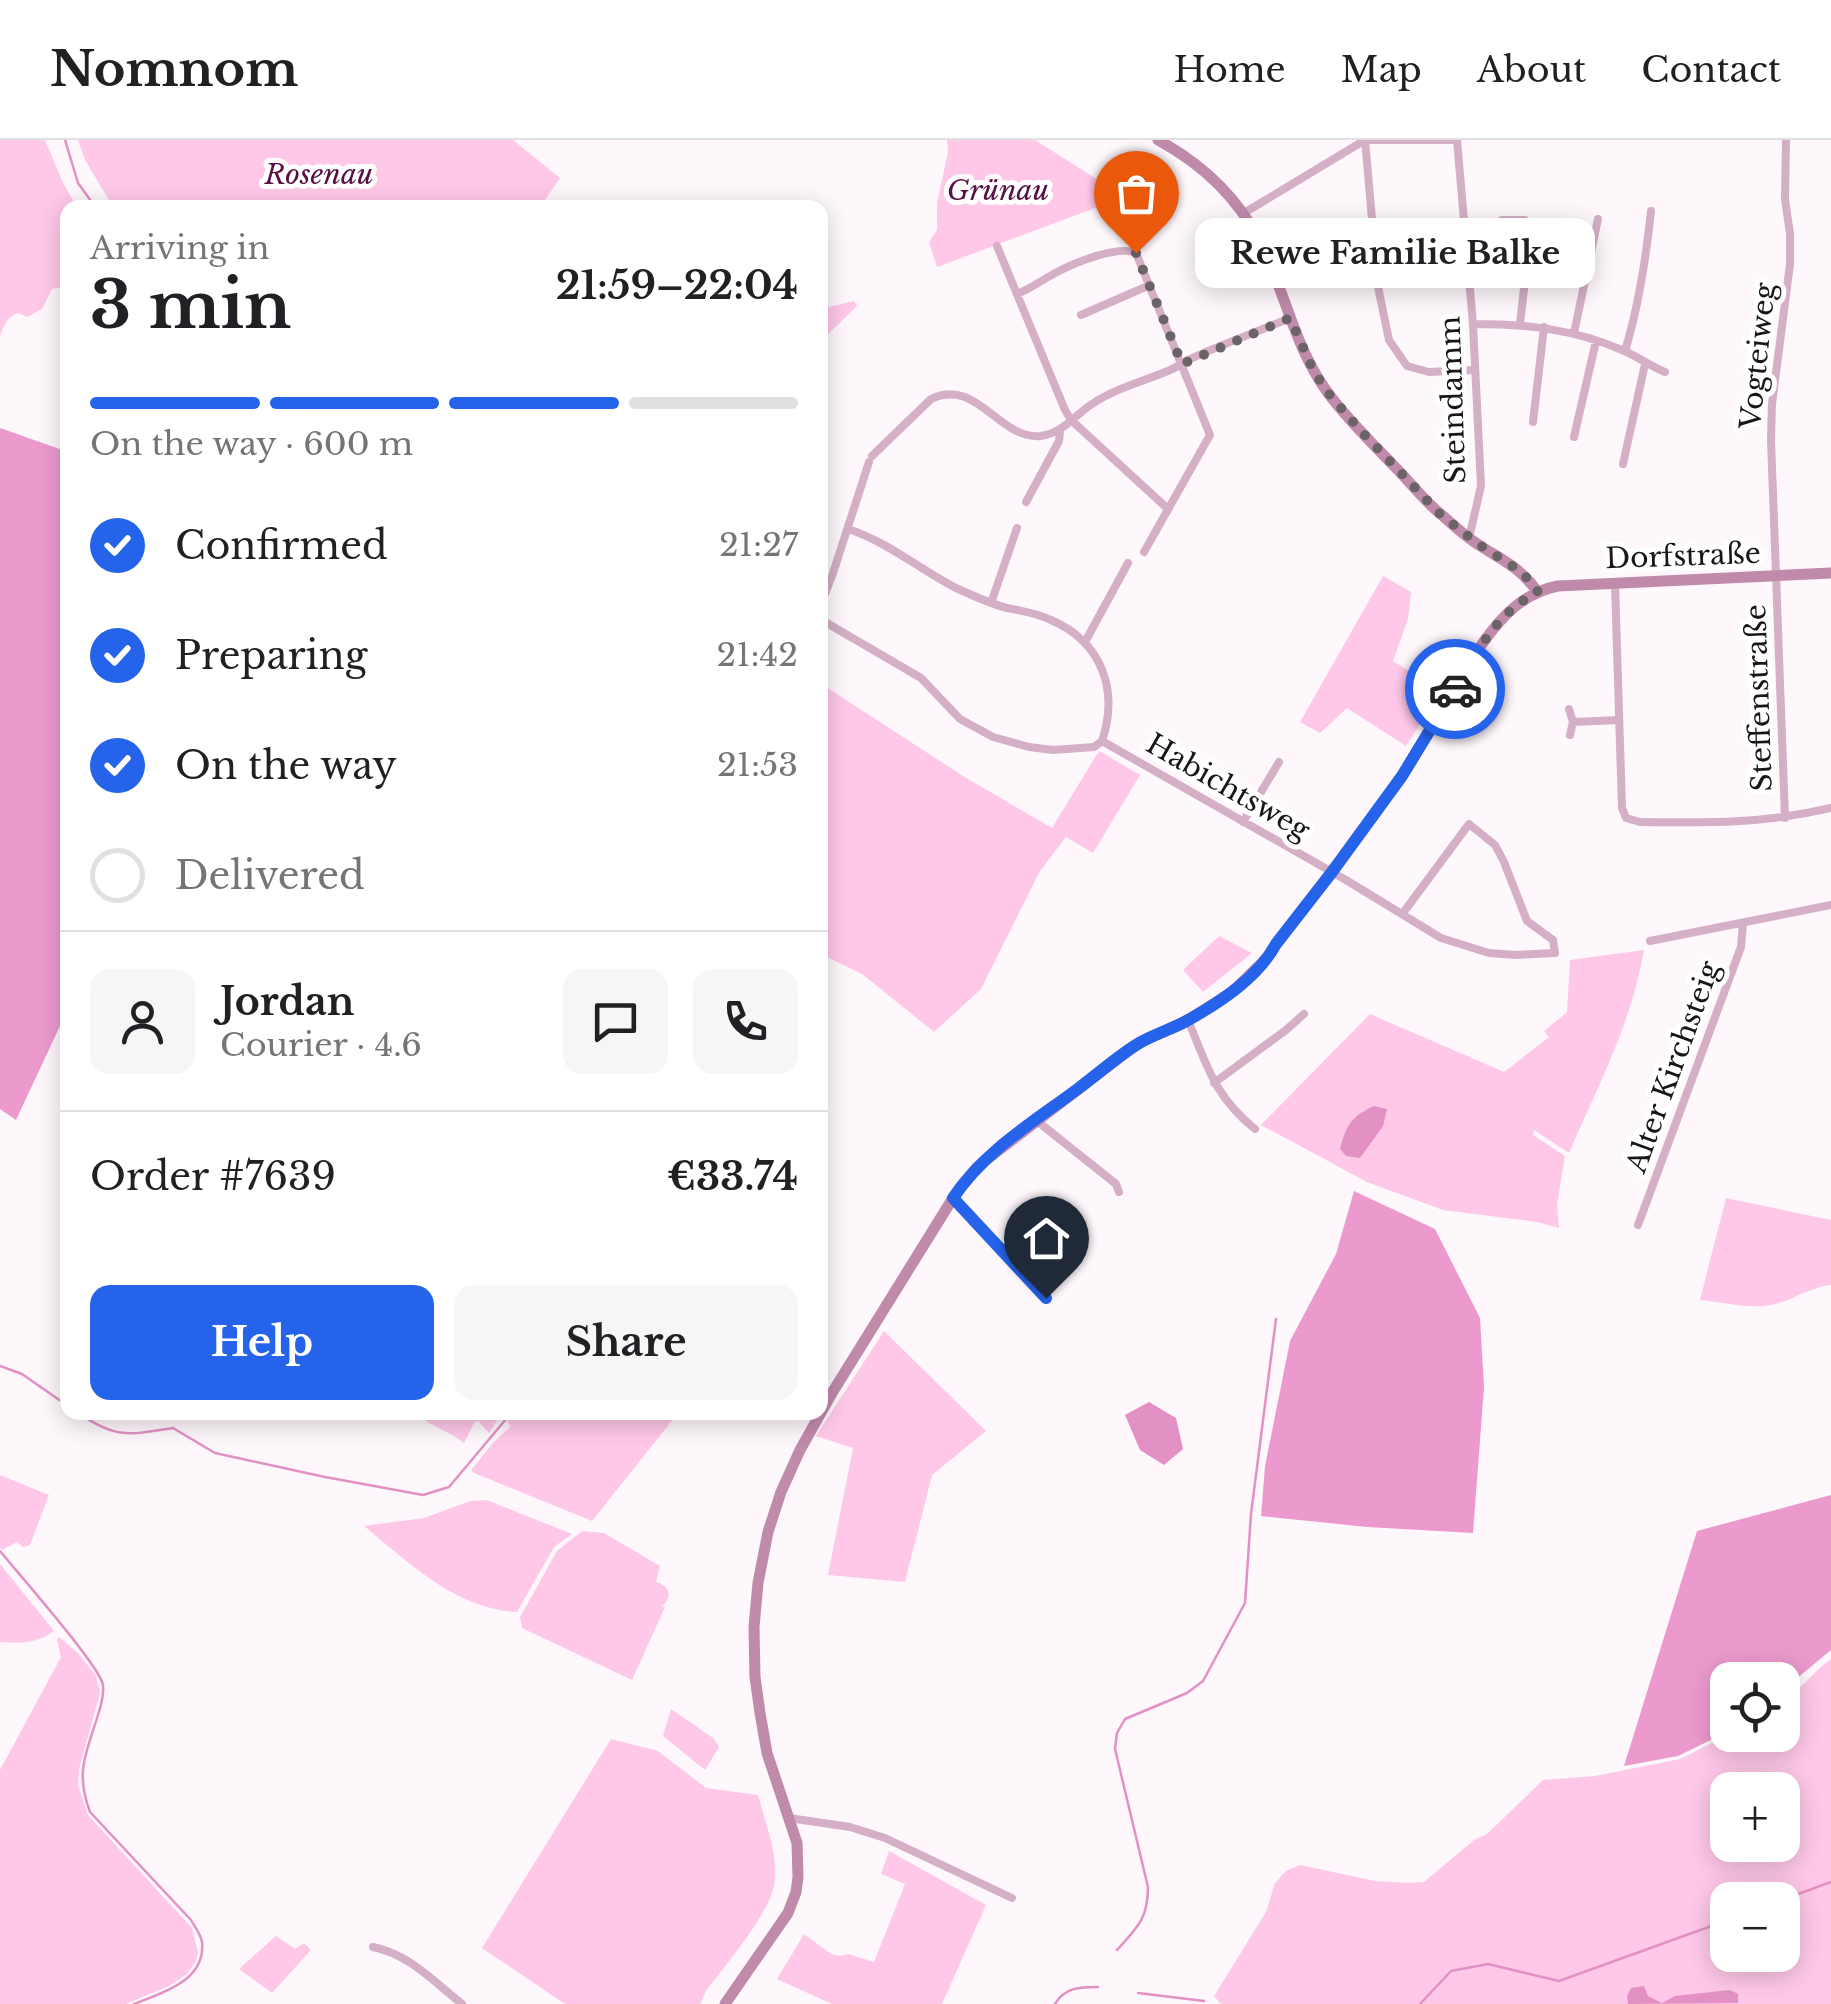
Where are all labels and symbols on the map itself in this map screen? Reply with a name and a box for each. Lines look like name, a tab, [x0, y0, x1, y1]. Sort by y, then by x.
pin	[1094, 151, 1179, 254]
park label: Rosenau	[264, 157, 373, 192]
park label: Grünau	[947, 173, 1049, 208]
callout: Rewe Familie Balke	[1196, 218, 1596, 288]
street label: Vogteiweg	[1733, 280, 1783, 432]
street label: Steindamm	[1433, 315, 1473, 485]
street label: Dorfstraße	[1605, 536, 1761, 576]
street label: Steffenstraße	[1738, 604, 1780, 792]
courier	[1405, 639, 1505, 739]
street label: Habichtsweg	[1140, 726, 1317, 848]
street label: Alter Kirchsteig	[1618, 955, 1728, 1178]
pin	[1004, 1196, 1089, 1299]

